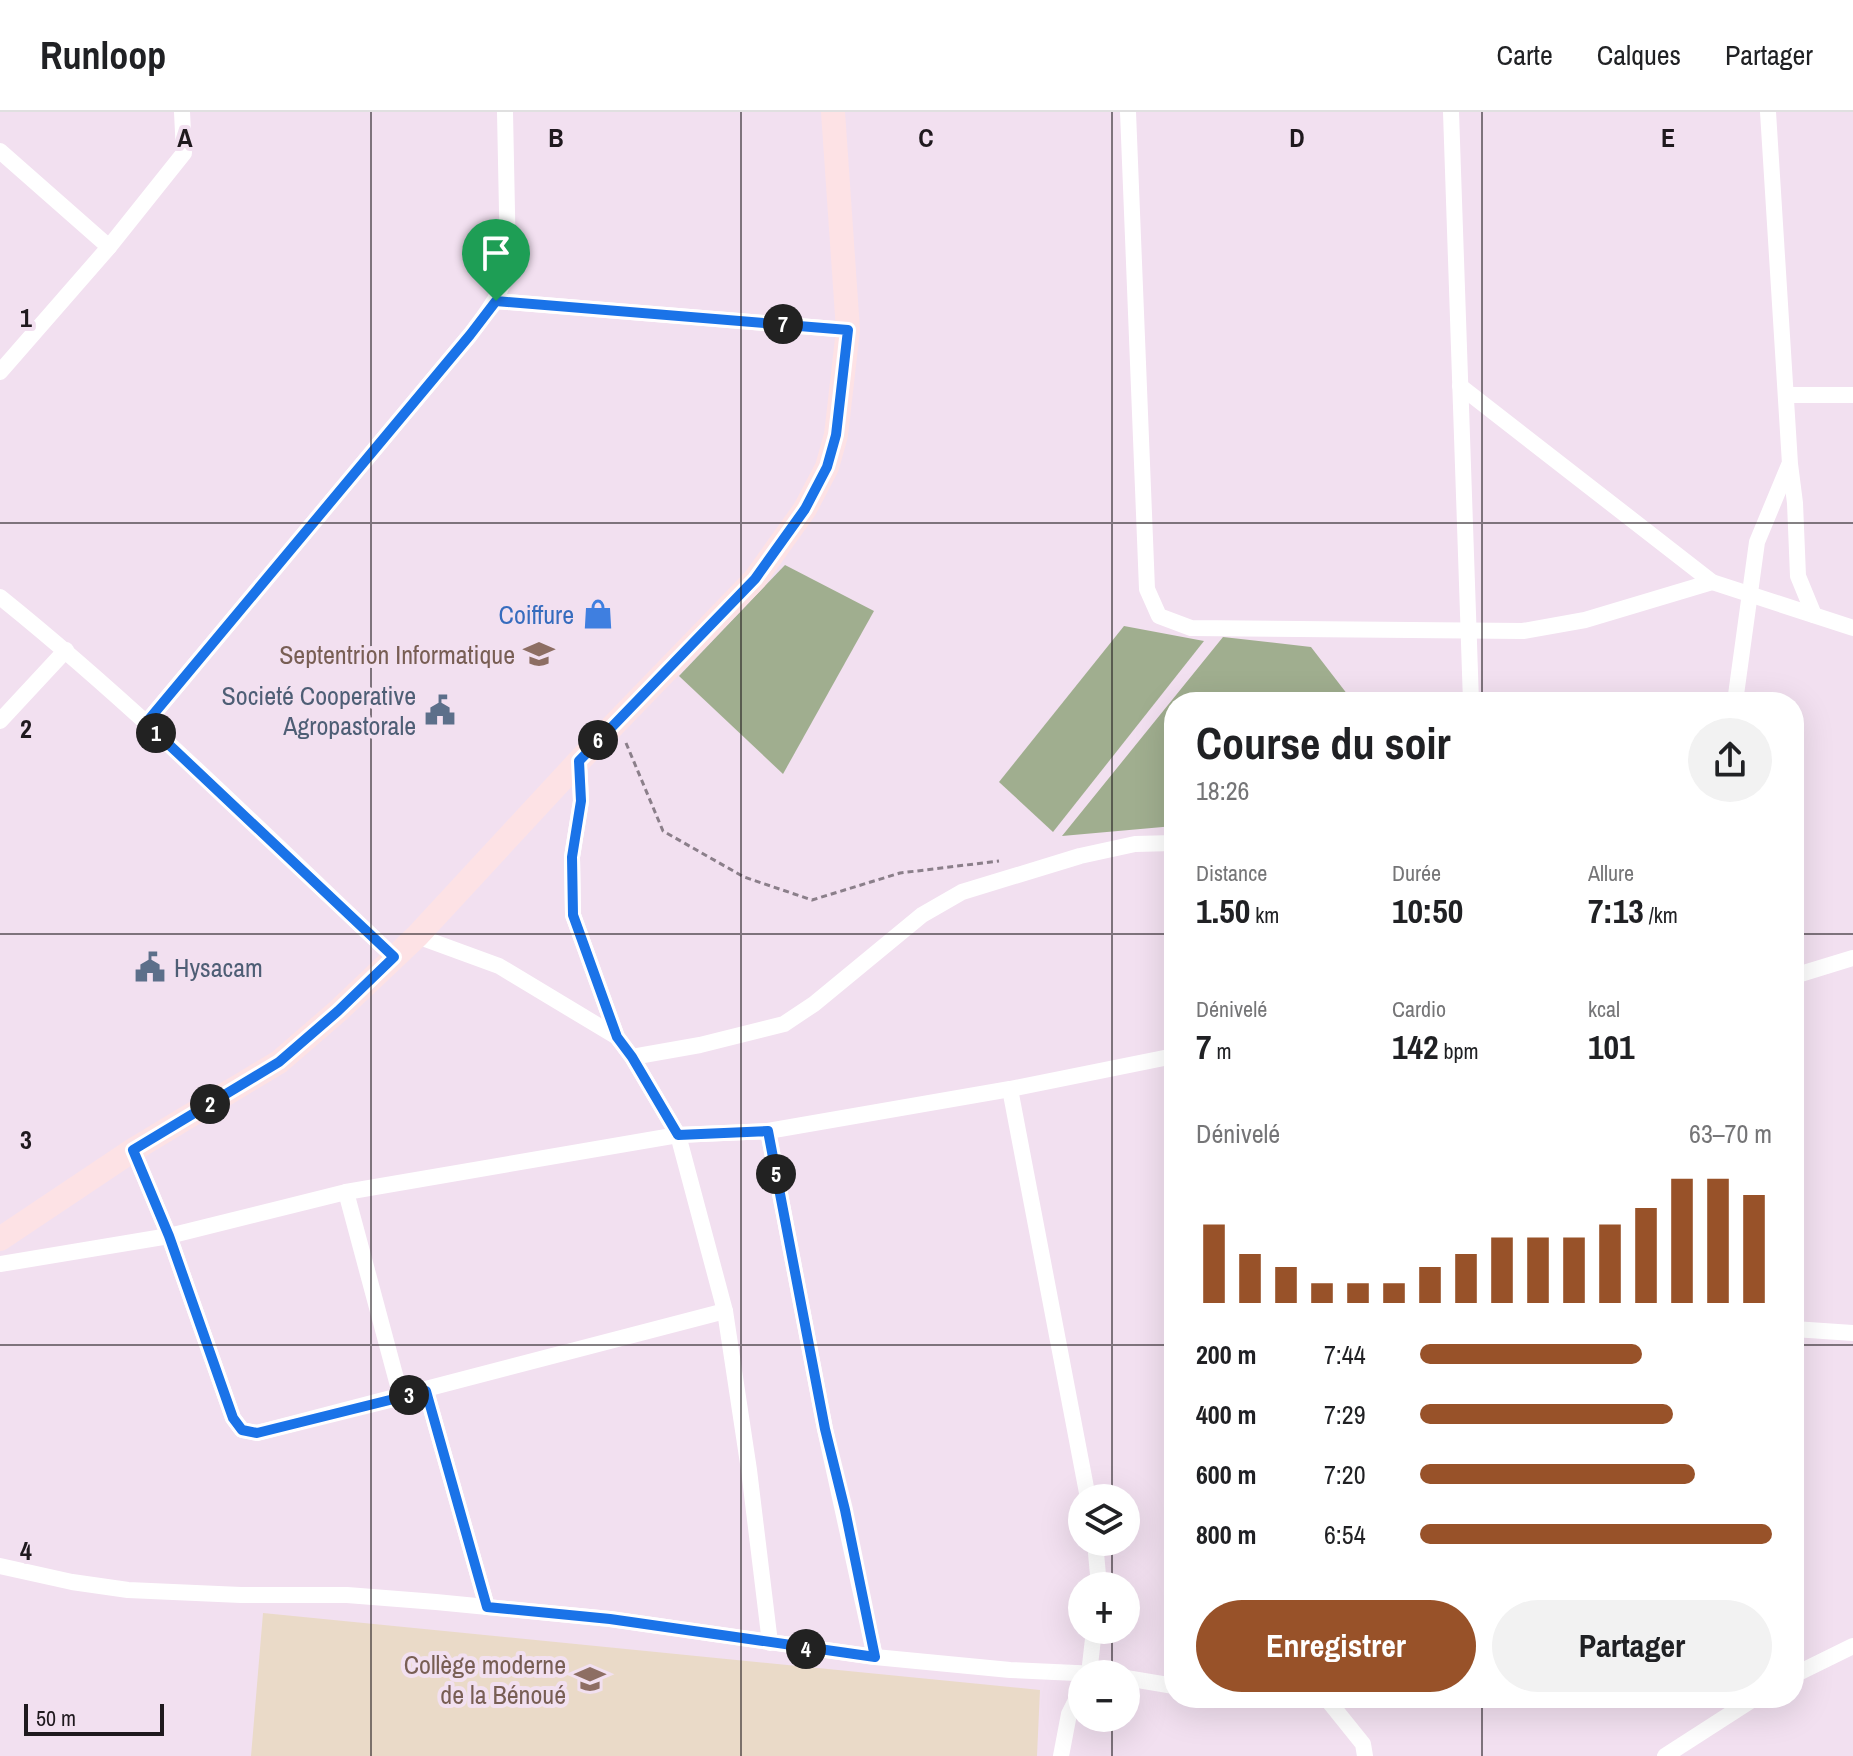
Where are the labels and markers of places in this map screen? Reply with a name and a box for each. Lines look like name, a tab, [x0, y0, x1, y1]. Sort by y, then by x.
pin	[462, 219, 530, 301]
pin: 7	[763, 304, 803, 344]
place label: Coiffure	[499, 597, 574, 632]
shop icon: Coiffure	[581, 597, 615, 631]
place label: Septentrion Informatique	[279, 637, 515, 672]
school or university icon: Septentrion Informatique	[522, 637, 556, 671]
place label: Societé Cooperative Agropastorale	[222, 678, 416, 743]
public building icon: Societé Cooperative Agropastorale	[423, 693, 457, 727]
pin: 1	[136, 713, 176, 753]
pin: 6	[578, 720, 618, 760]
public building icon: Hysacam	[133, 950, 167, 984]
place label: Hysacam	[174, 950, 263, 985]
pin: 2	[190, 1084, 230, 1124]
pin: 5	[756, 1154, 796, 1194]
pin: 3	[389, 1375, 429, 1415]
pin: 4	[786, 1629, 826, 1669]
place label: Collège moderne de la Bénoué	[404, 1647, 566, 1712]
school or university icon: Collège moderne de la Bénoué	[573, 1662, 607, 1696]

